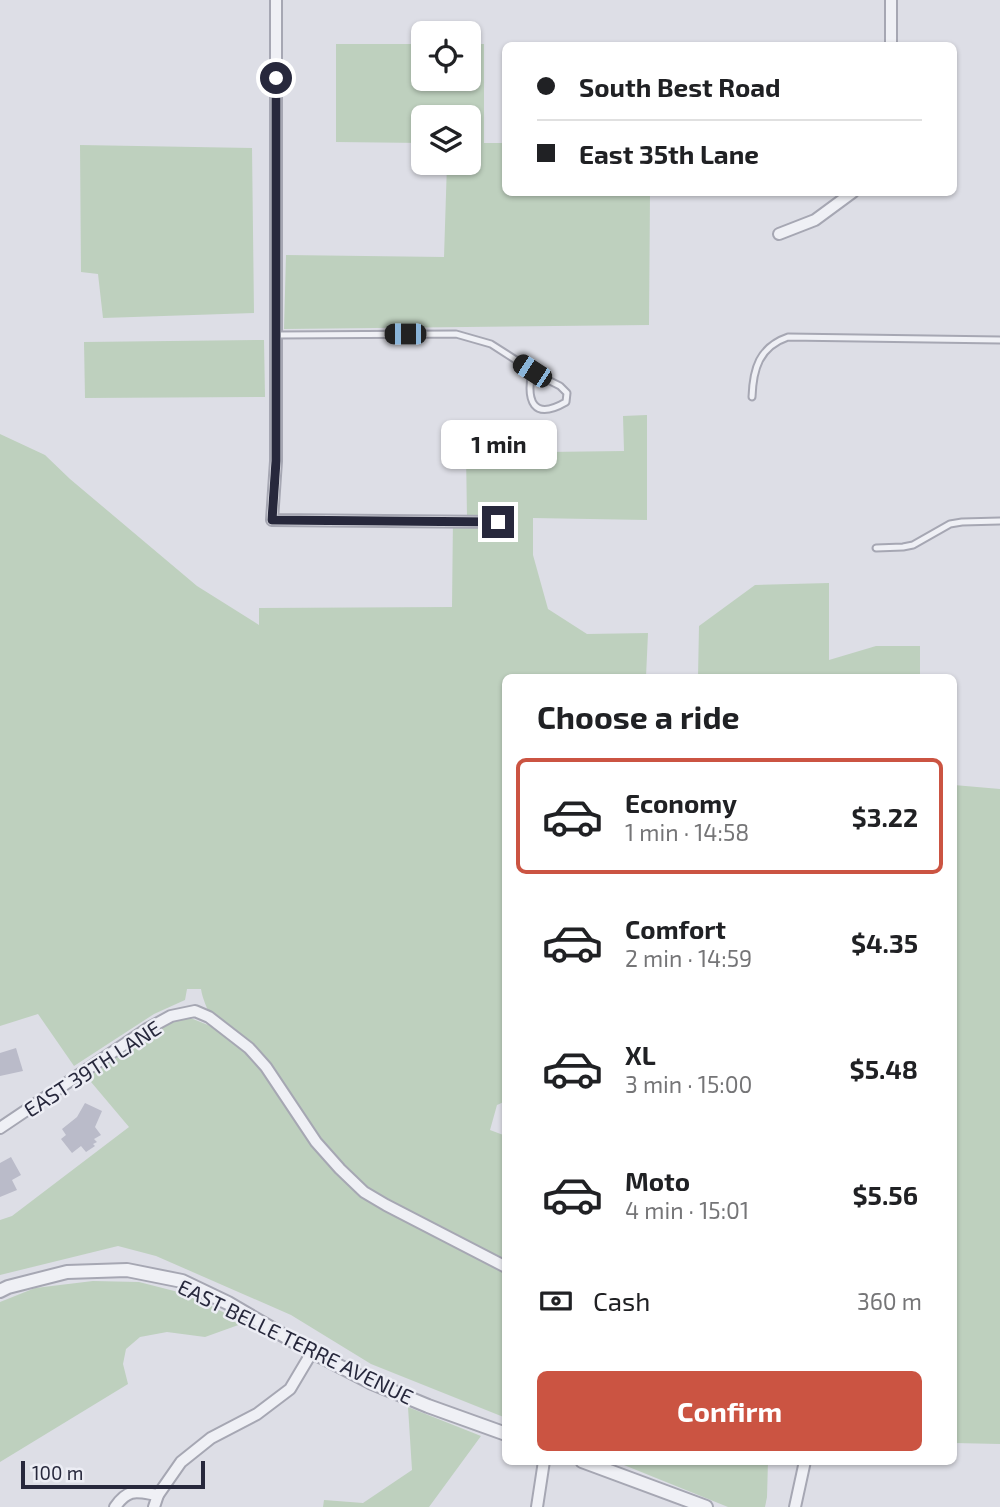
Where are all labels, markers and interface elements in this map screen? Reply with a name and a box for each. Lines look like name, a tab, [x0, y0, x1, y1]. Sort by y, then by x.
map controls	[411, 21, 481, 175]
button: locate	[411, 21, 481, 91]
route start	[260, 62, 292, 94]
text: South Best Road	[579, 71, 781, 102]
button: layers	[411, 105, 481, 175]
text: East 35th Lane	[579, 138, 759, 169]
car	[385, 324, 427, 345]
car	[509, 351, 556, 391]
callout: 1 min	[440, 420, 556, 470]
text: 1 min	[471, 430, 527, 458]
route end	[482, 506, 514, 538]
text: Choose a ride	[537, 697, 740, 735]
icon: car	[541, 785, 604, 848]
text: Economy	[625, 787, 737, 818]
text: $3.22	[852, 801, 918, 832]
text: 1 min · 14:58	[625, 818, 749, 846]
icon: car	[541, 911, 604, 974]
text: Comfort	[625, 913, 726, 944]
text: $4.35	[851, 927, 918, 958]
text: 2 min · 14:59	[625, 944, 752, 972]
street label: EAST 39TH LANE	[19, 1014, 165, 1122]
icon: car	[541, 1037, 604, 1100]
text: XL	[625, 1039, 656, 1070]
text: $5.48	[850, 1053, 918, 1084]
text: 3 min · 15:00	[625, 1070, 752, 1098]
icon: car	[541, 1163, 604, 1226]
text: Moto	[625, 1165, 690, 1196]
text: $5.56	[853, 1179, 918, 1210]
text: 4 min · 15:01	[625, 1196, 749, 1224]
street label: EAST BELLE TERRE AVENUE	[174, 1273, 418, 1409]
icon: cash	[537, 1282, 575, 1320]
text: Cash	[593, 1285, 650, 1316]
text: 360 m	[857, 1287, 922, 1315]
button: Confirm	[537, 1371, 922, 1451]
scale bar	[21, 1458, 205, 1490]
text: 100 m	[32, 1461, 83, 1484]

